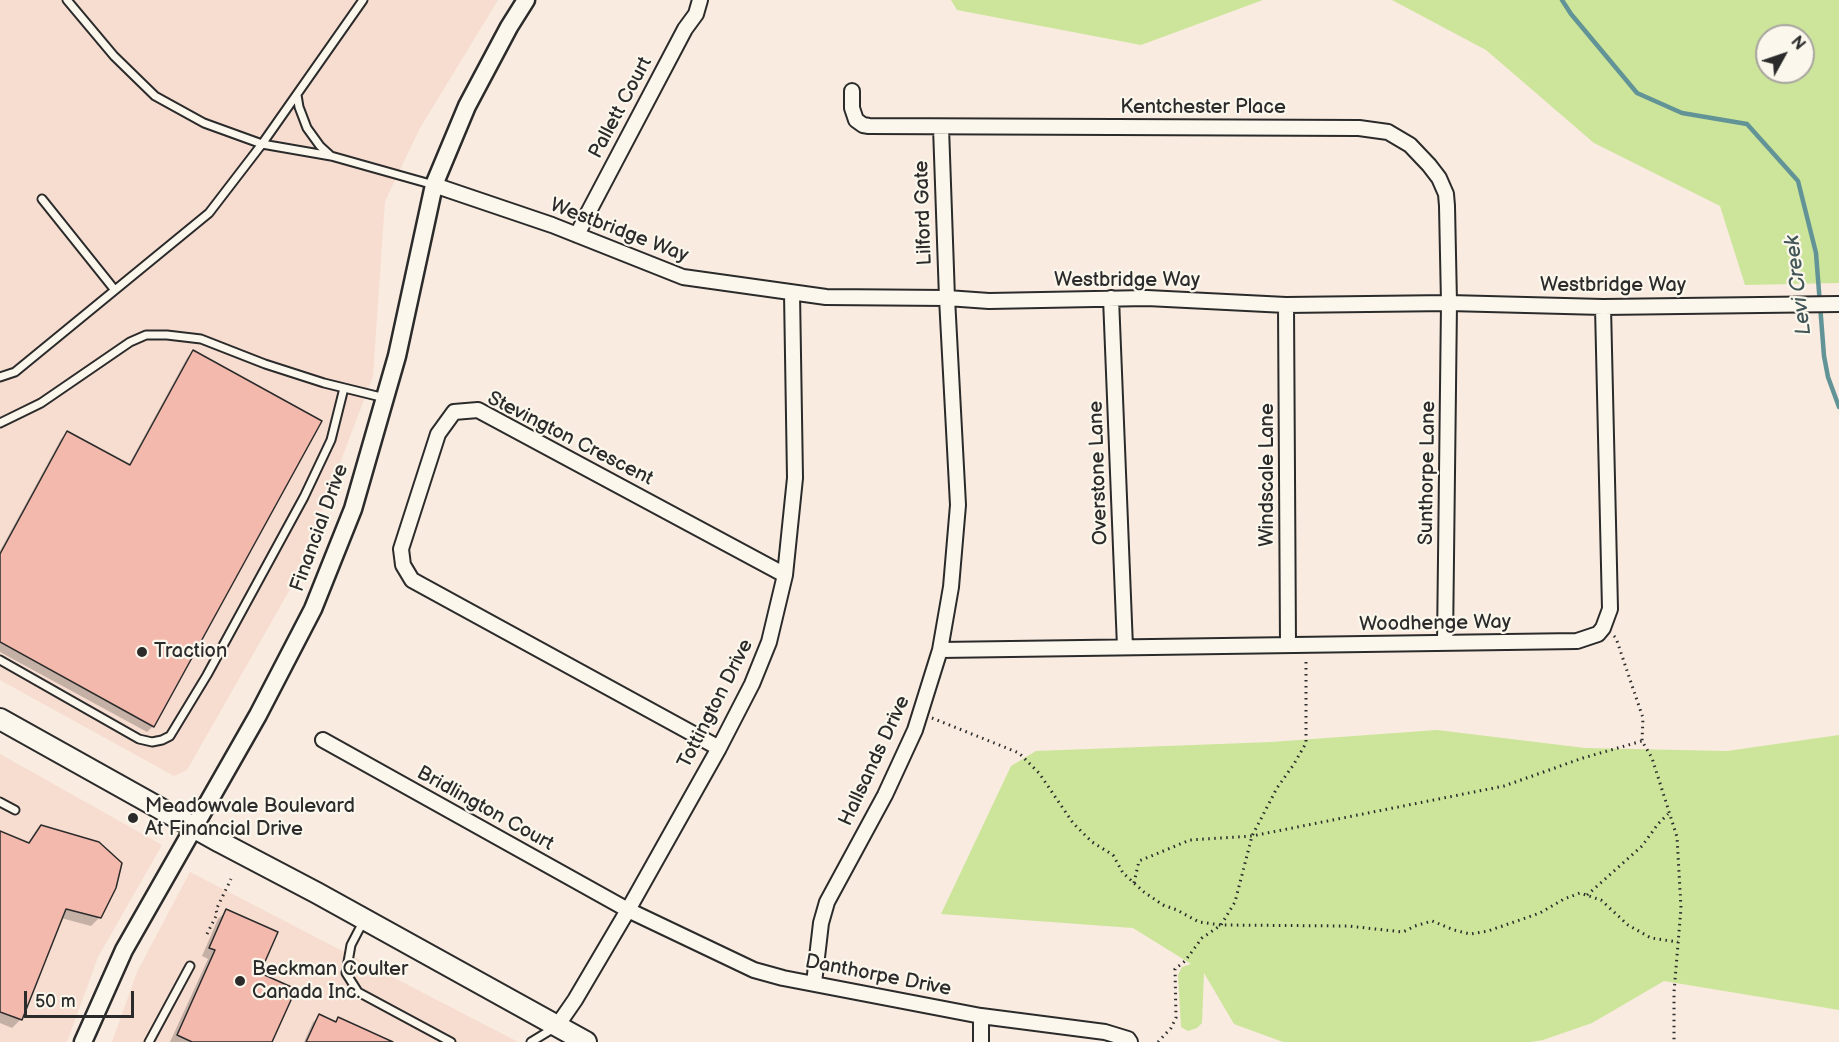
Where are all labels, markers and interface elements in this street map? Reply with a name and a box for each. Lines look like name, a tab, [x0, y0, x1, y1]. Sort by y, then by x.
north arrow	[1755, 24, 1815, 84]
text: N	[1786, 33, 1809, 54]
street label: Pallett Court	[584, 53, 658, 163]
street label: Kentchester Place	[1120, 96, 1286, 120]
street label: Lilford Gate	[910, 160, 938, 266]
street label: Westbridge Way	[547, 194, 691, 268]
water label: Levi Creek	[1780, 234, 1818, 336]
street label: Westbridge Way	[1054, 269, 1200, 293]
street label: Westbridge Way	[1540, 274, 1686, 298]
street label: Stevington Crescent	[483, 387, 657, 491]
street label: Overstone Lane	[1084, 400, 1114, 546]
street label: Sunthorpe Lane	[1415, 401, 1441, 545]
street label: Windscale Lane	[1256, 403, 1280, 547]
street label: Financial Drive	[286, 461, 354, 595]
street label: Woodhenge Way	[1359, 611, 1511, 637]
street label: Tottington Drive	[673, 636, 759, 772]
place label: Traction	[154, 640, 227, 664]
marker: Traction	[135, 645, 149, 659]
street label: Hallsands Drive	[834, 692, 916, 830]
street label: Bridlington Court	[412, 761, 558, 857]
place label: Meadowvale Boulevard At Financial Drive	[145, 795, 355, 842]
marker: Meadowvale Boulevard At Financial Drive	[126, 811, 140, 825]
street label: Danthorpe Drive	[803, 950, 953, 1002]
place label: Beckman Coulter Canada Inc.	[252, 958, 408, 1005]
marker: Beckman Coulter Canada Inc.	[233, 974, 247, 988]
scale bar	[27, 979, 136, 1017]
text: 50 m	[35, 991, 76, 1012]

